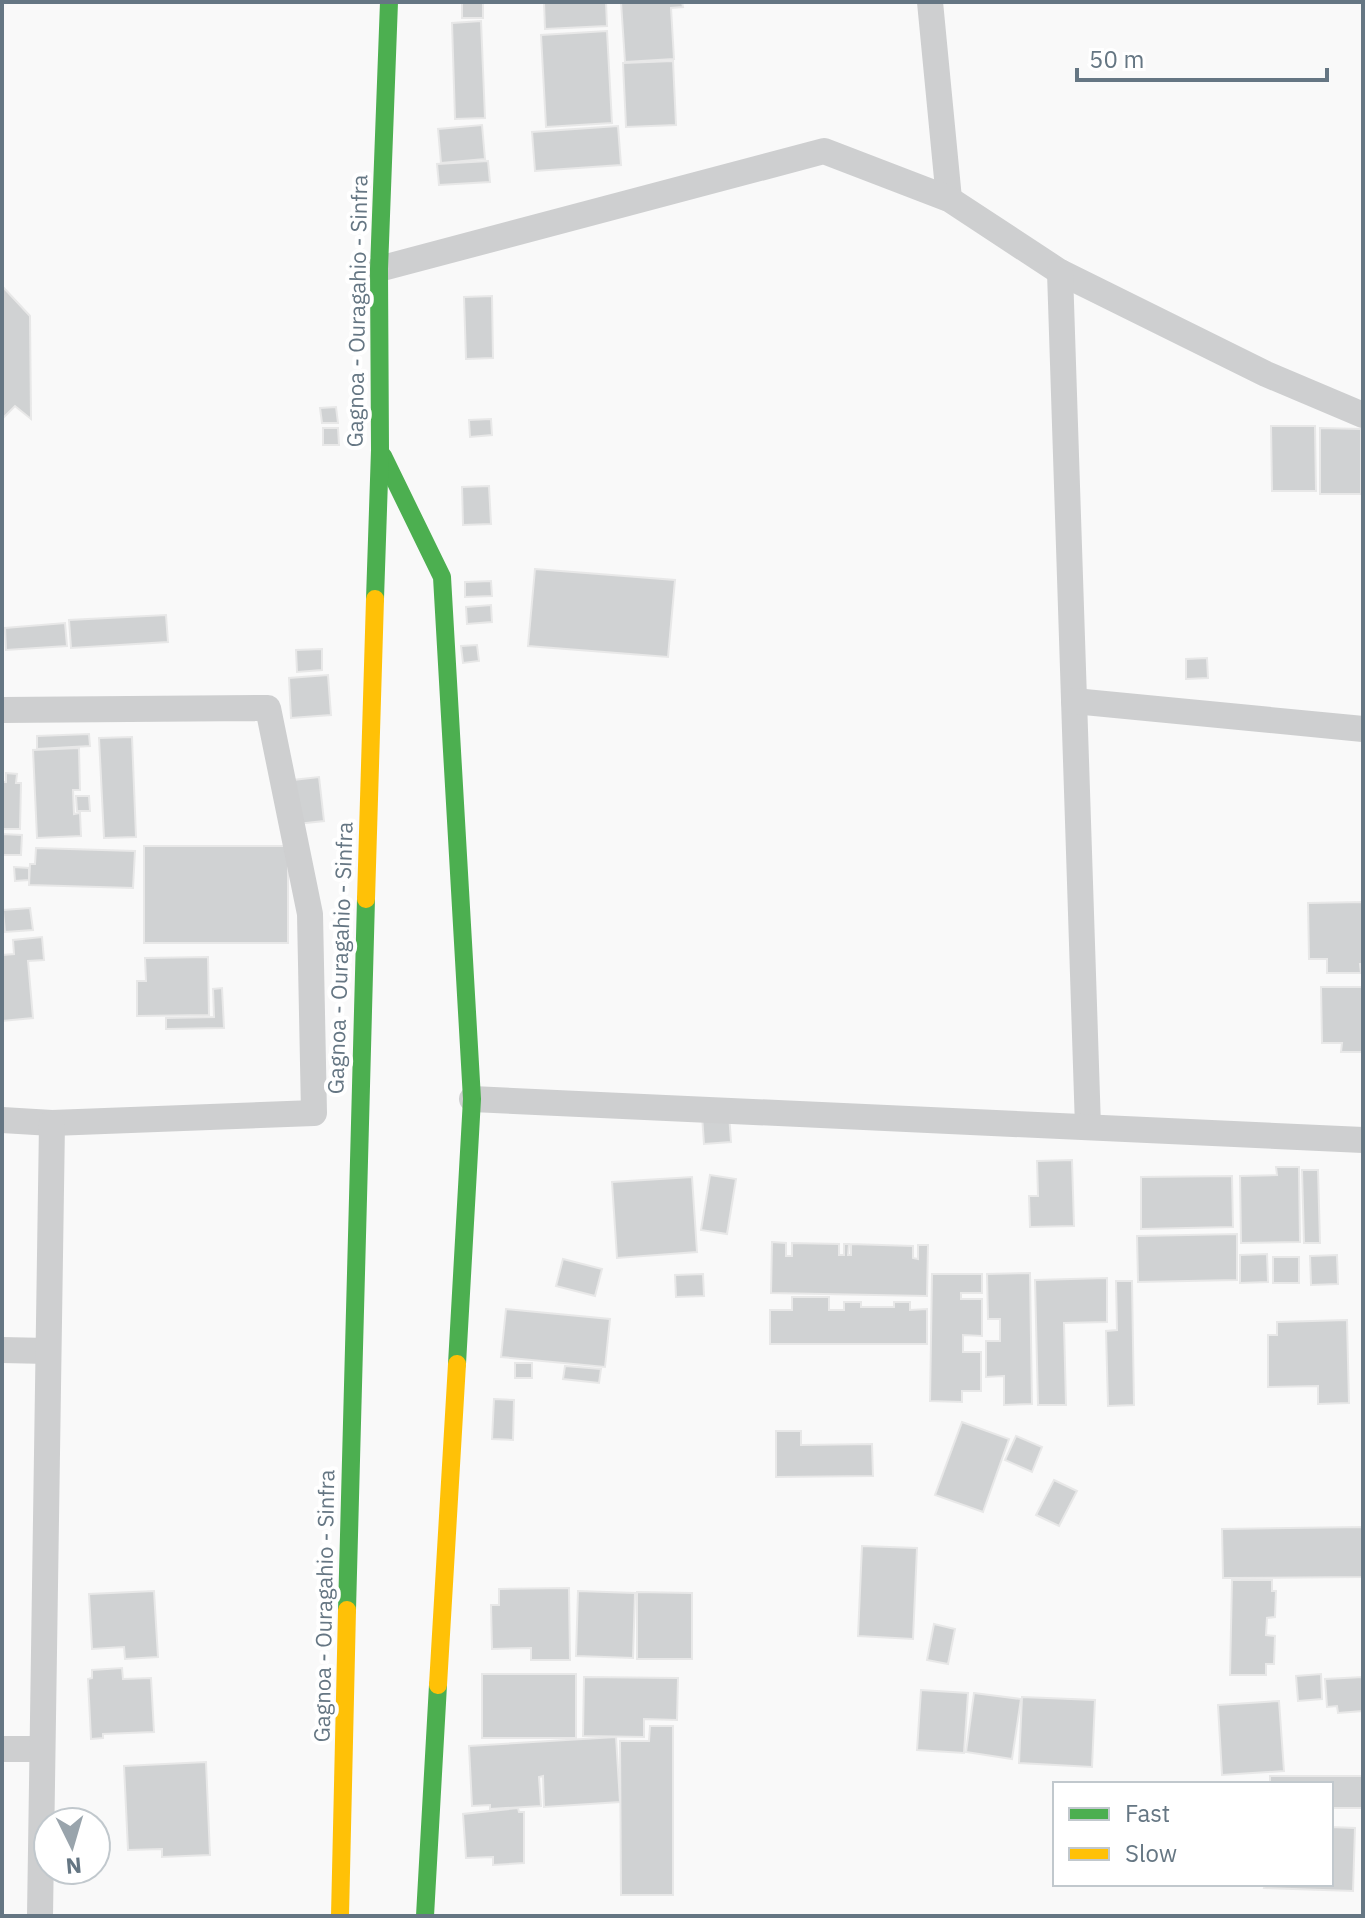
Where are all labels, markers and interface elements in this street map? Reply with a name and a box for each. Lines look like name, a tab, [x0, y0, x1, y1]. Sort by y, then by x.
scale bar	[1077, 32, 1327, 82]
text: 50 m	[1089, 43, 1144, 75]
street label: Gagnoa - Ouragahio - Sinfra	[340, 174, 373, 448]
street label: Gagnoa - Ouragahio - Sinfra	[320, 821, 359, 1095]
street label: Gagnoa - Ouragahio - Sinfra	[307, 1469, 340, 1743]
legend	[1053, 1782, 1333, 1886]
text: Fast	[1125, 1797, 1170, 1829]
north arrow	[32, 1806, 112, 1886]
text: Slow	[1125, 1837, 1177, 1869]
text: N	[65, 1851, 83, 1882]

